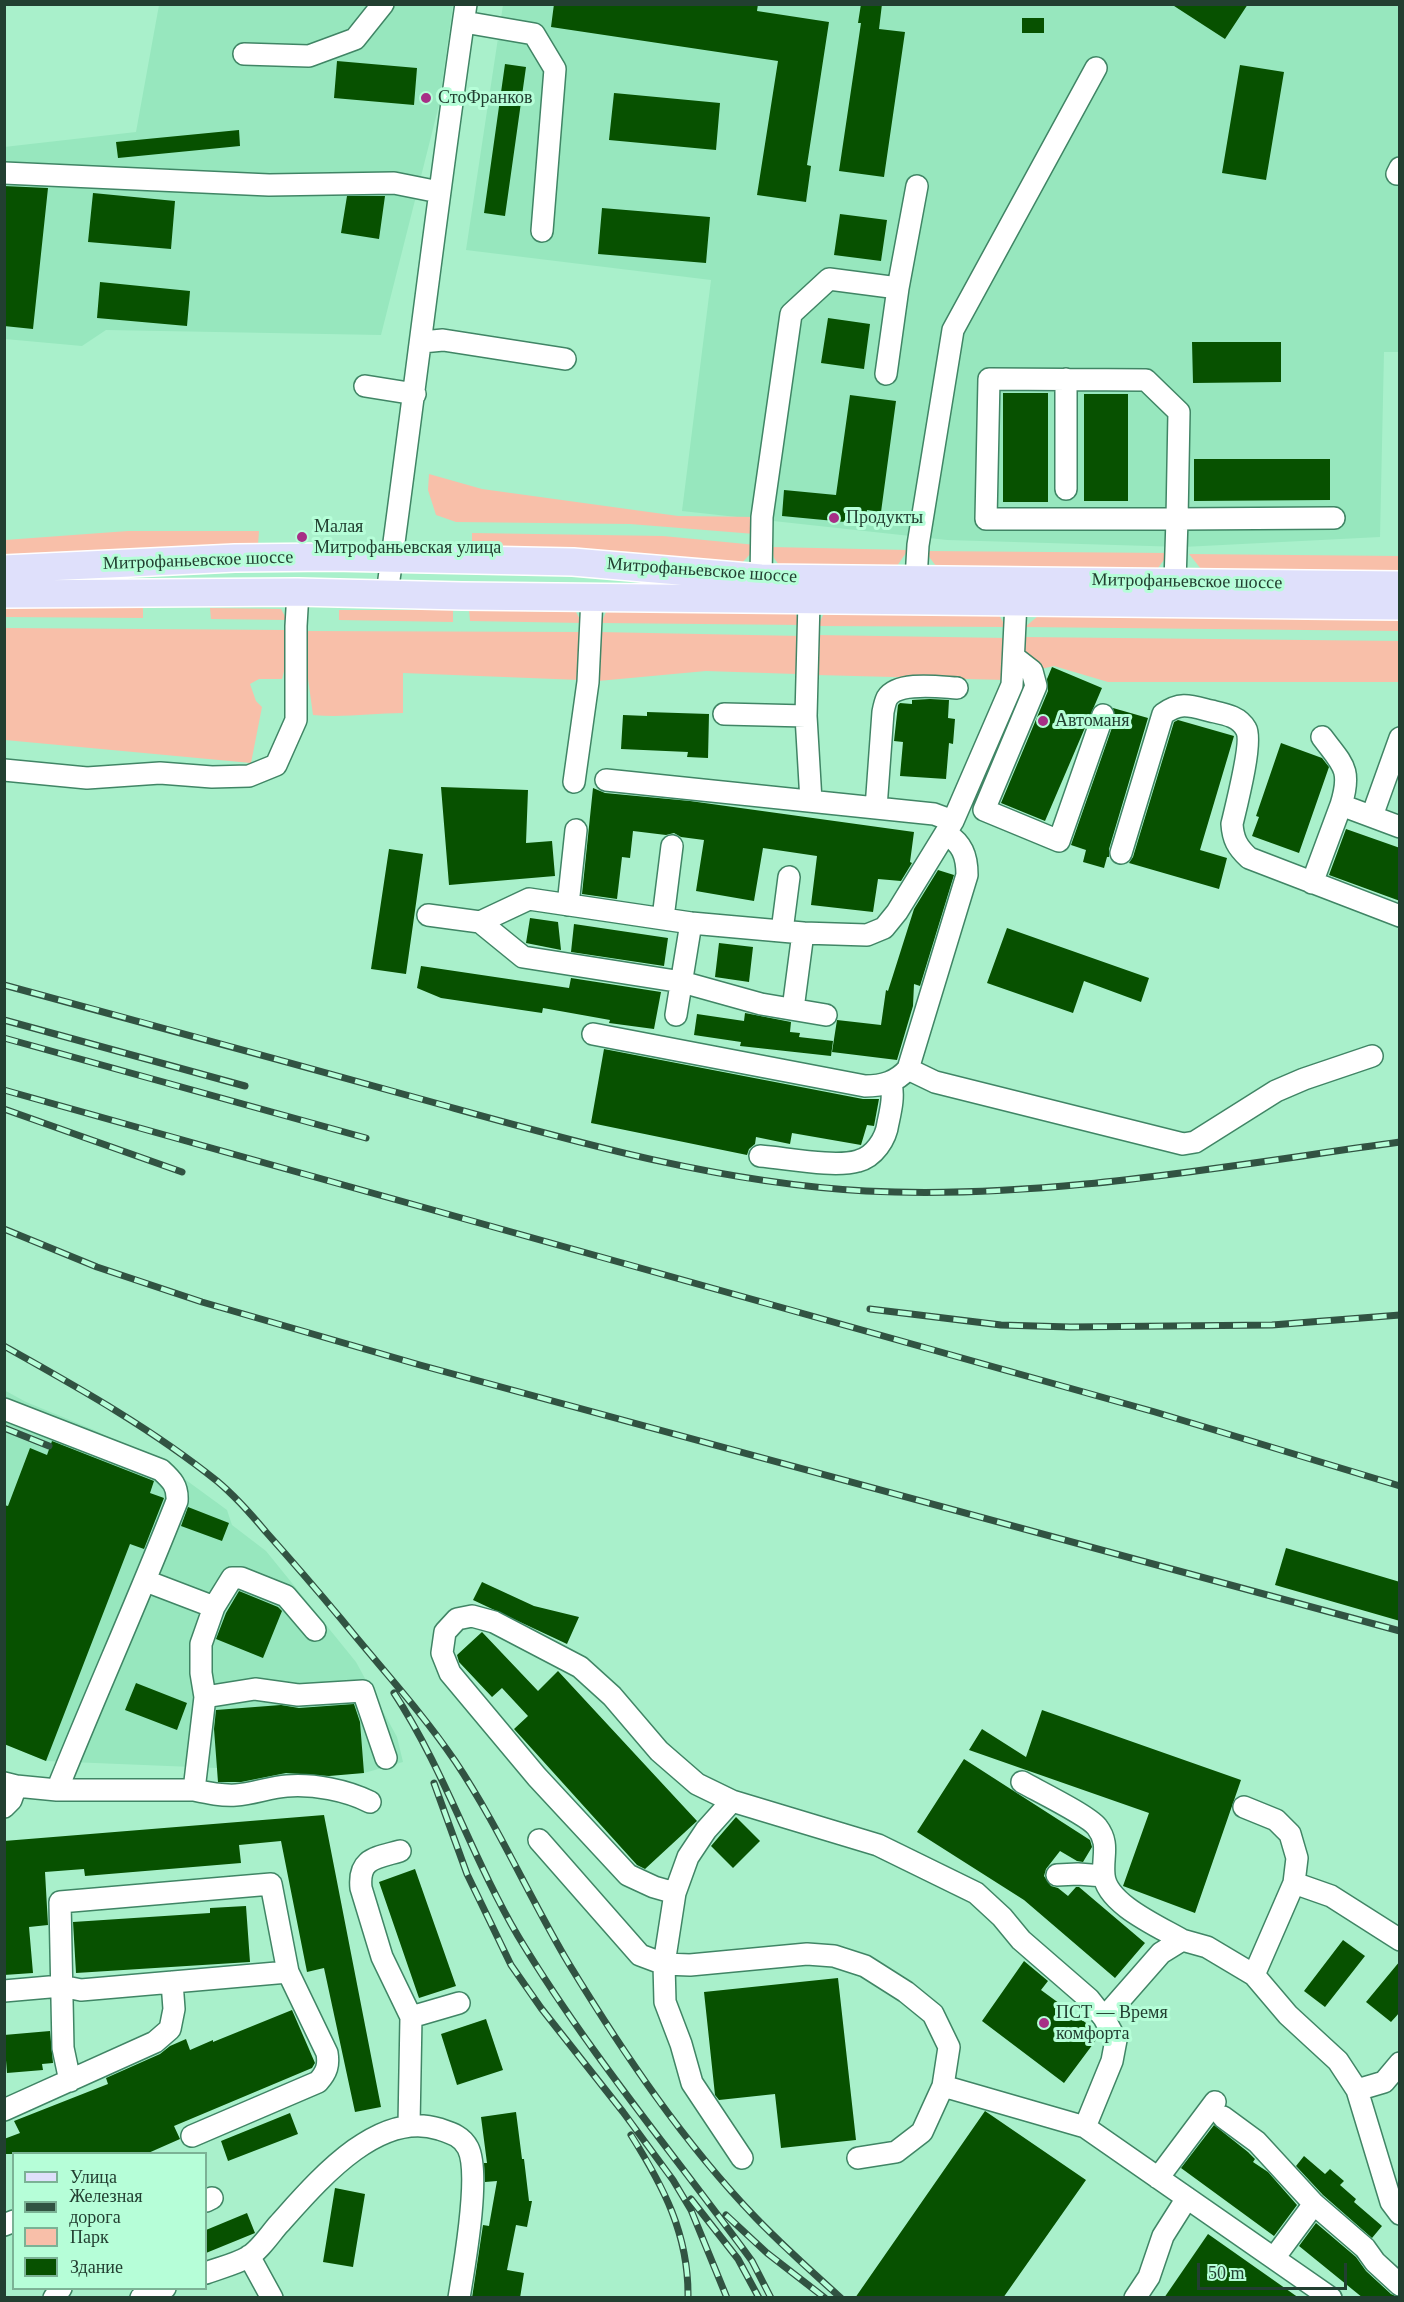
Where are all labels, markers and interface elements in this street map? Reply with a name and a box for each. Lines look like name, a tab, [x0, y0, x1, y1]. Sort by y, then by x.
place label: СтоФранков	[438, 87, 533, 109]
marker: СтоФранков	[419, 91, 433, 105]
place label: Продукты	[846, 507, 923, 529]
marker: Продукты	[827, 511, 841, 525]
place label: Малая Митрофаньевская улица	[314, 516, 501, 558]
marker: Малая Митрофаньевская улица	[295, 530, 309, 544]
street label: Митрофаньевское шоссе	[102, 547, 294, 575]
street label: Митрофаньевское шоссе	[606, 554, 798, 588]
street label: Митрофаньевское шоссе	[1092, 570, 1282, 594]
place label: Автоманя	[1055, 710, 1130, 732]
marker: Автоманя	[1036, 714, 1050, 728]
place label: ПСТ — Время комфорта	[1056, 2002, 1168, 2044]
marker: ПСТ — Время комфорта	[1037, 2016, 1051, 2030]
legend	[12, 2152, 207, 2290]
text: Улица	[70, 2167, 117, 2187]
text: Железная дорога	[69, 2186, 143, 2227]
text: Парк	[70, 2227, 109, 2247]
scale bar	[1200, 2251, 1350, 2289]
text: Здание	[70, 2257, 123, 2277]
text: 50 m	[1208, 2263, 1245, 2283]

